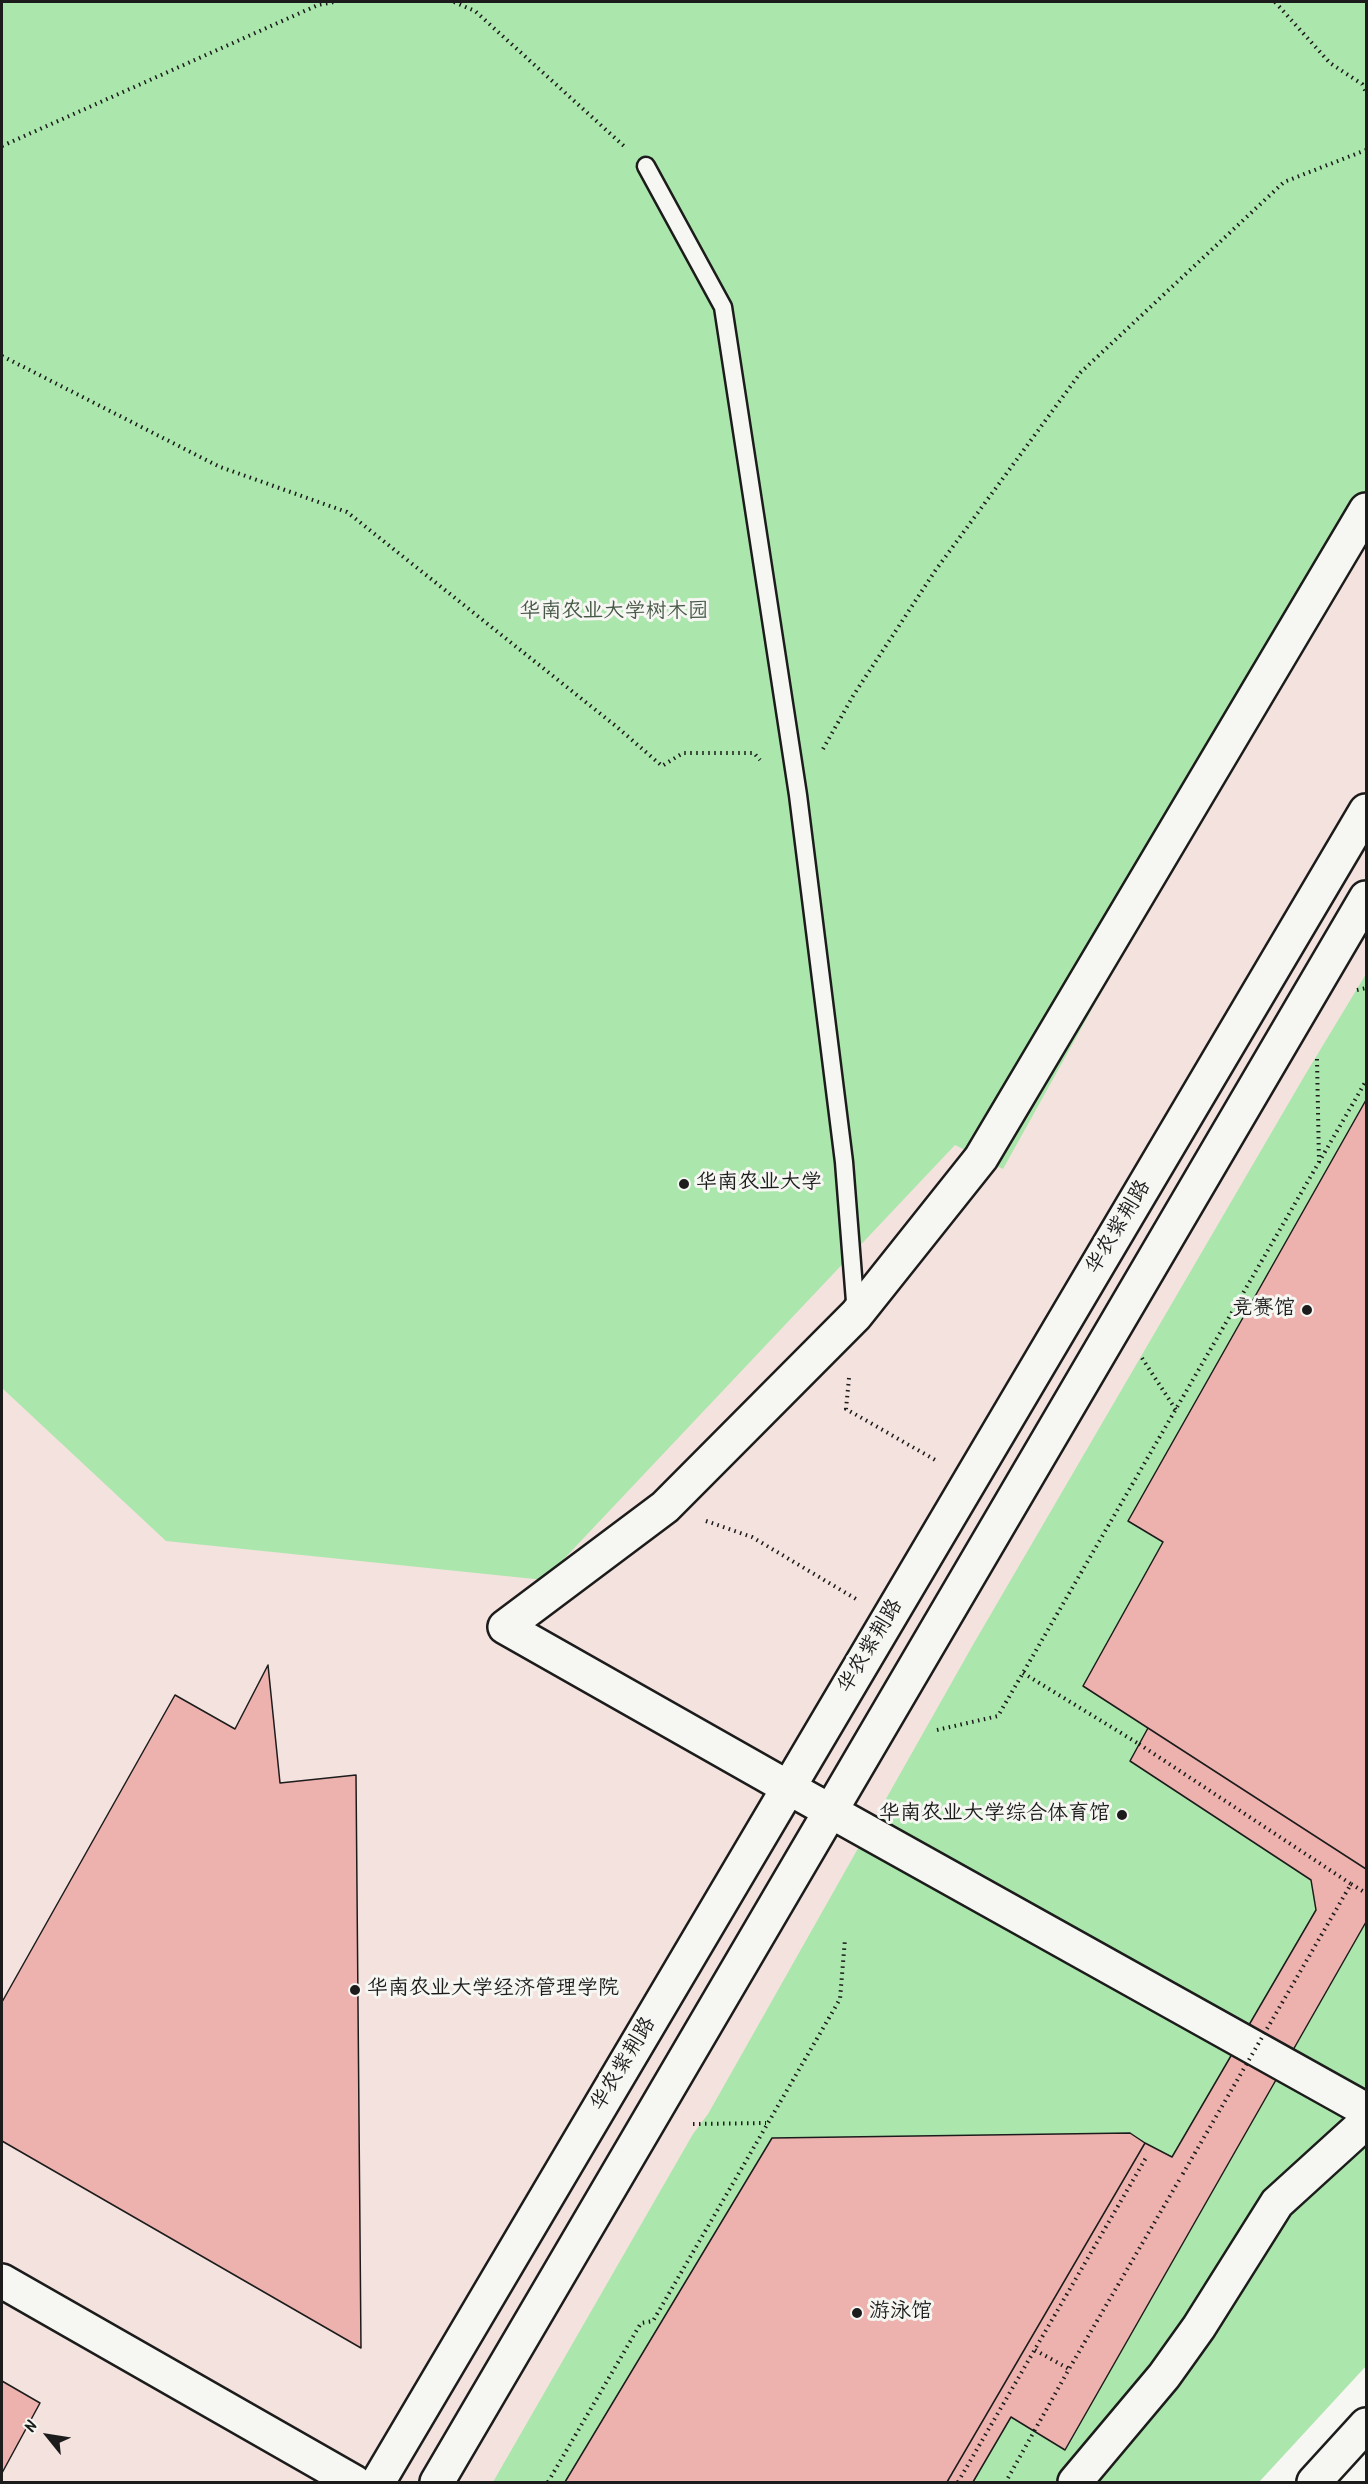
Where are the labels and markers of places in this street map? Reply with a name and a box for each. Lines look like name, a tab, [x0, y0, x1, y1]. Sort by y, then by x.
place label: 华南农业大学	[696, 1171, 822, 1197]
marker: 华南农业大学	[677, 1177, 691, 1191]
place label: 竞赛馆	[1232, 1297, 1295, 1323]
marker: 竞赛馆	[1300, 1303, 1314, 1317]
place label: 华南农业大学综合体育馆	[879, 1802, 1110, 1828]
marker: 华南农业大学综合体育馆	[1115, 1808, 1129, 1822]
place label: 华南农业大学经济管理学院	[367, 1977, 619, 2003]
marker: 华南农业大学经济管理学院	[348, 1983, 362, 1997]
place label: 游泳馆	[869, 2300, 932, 2326]
marker: 游泳馆	[850, 2306, 864, 2320]

